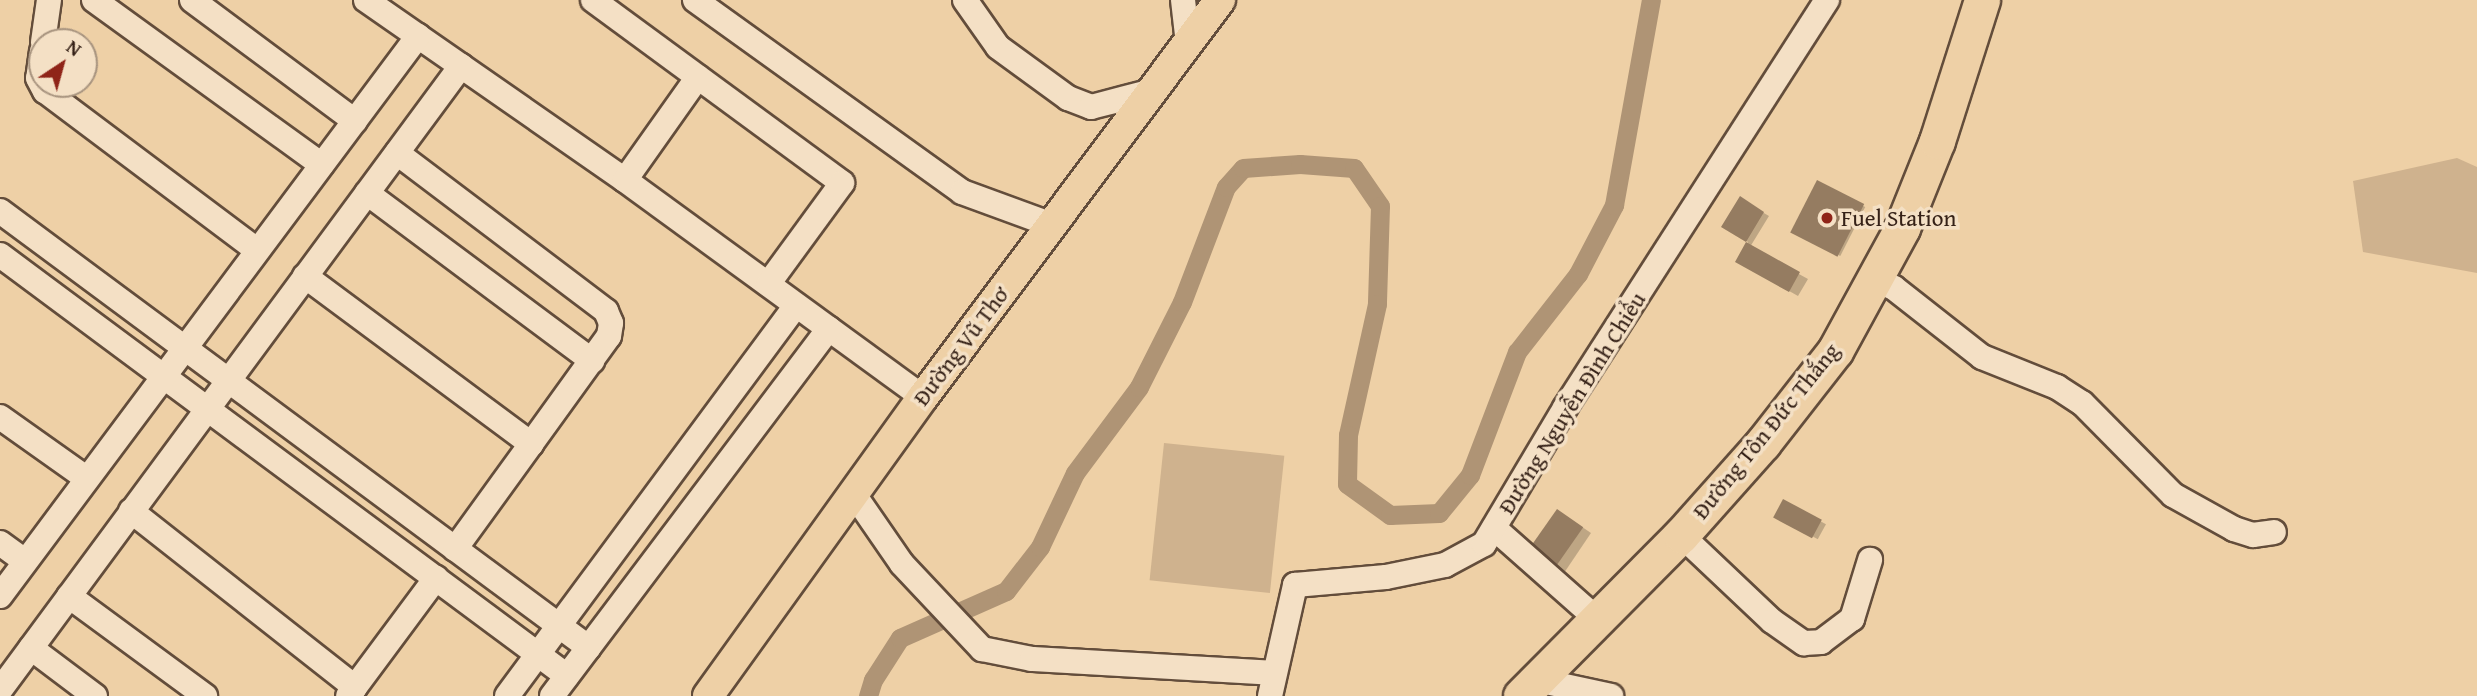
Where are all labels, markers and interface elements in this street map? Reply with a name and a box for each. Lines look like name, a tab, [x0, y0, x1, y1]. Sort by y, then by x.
north arrow	[28, 28, 98, 98]
text: N	[61, 33, 88, 63]
place label: Fuel Station	[1841, 204, 1956, 232]
marker: Fuel Station	[1819, 210, 1835, 226]
street label: Đường Vũ Thơ	[907, 281, 1015, 411]
street label: Đường Nguyễn Đình Chiểu	[1492, 287, 1652, 519]
street label: Đường Tôn Đức Thắng	[1687, 338, 1845, 524]

